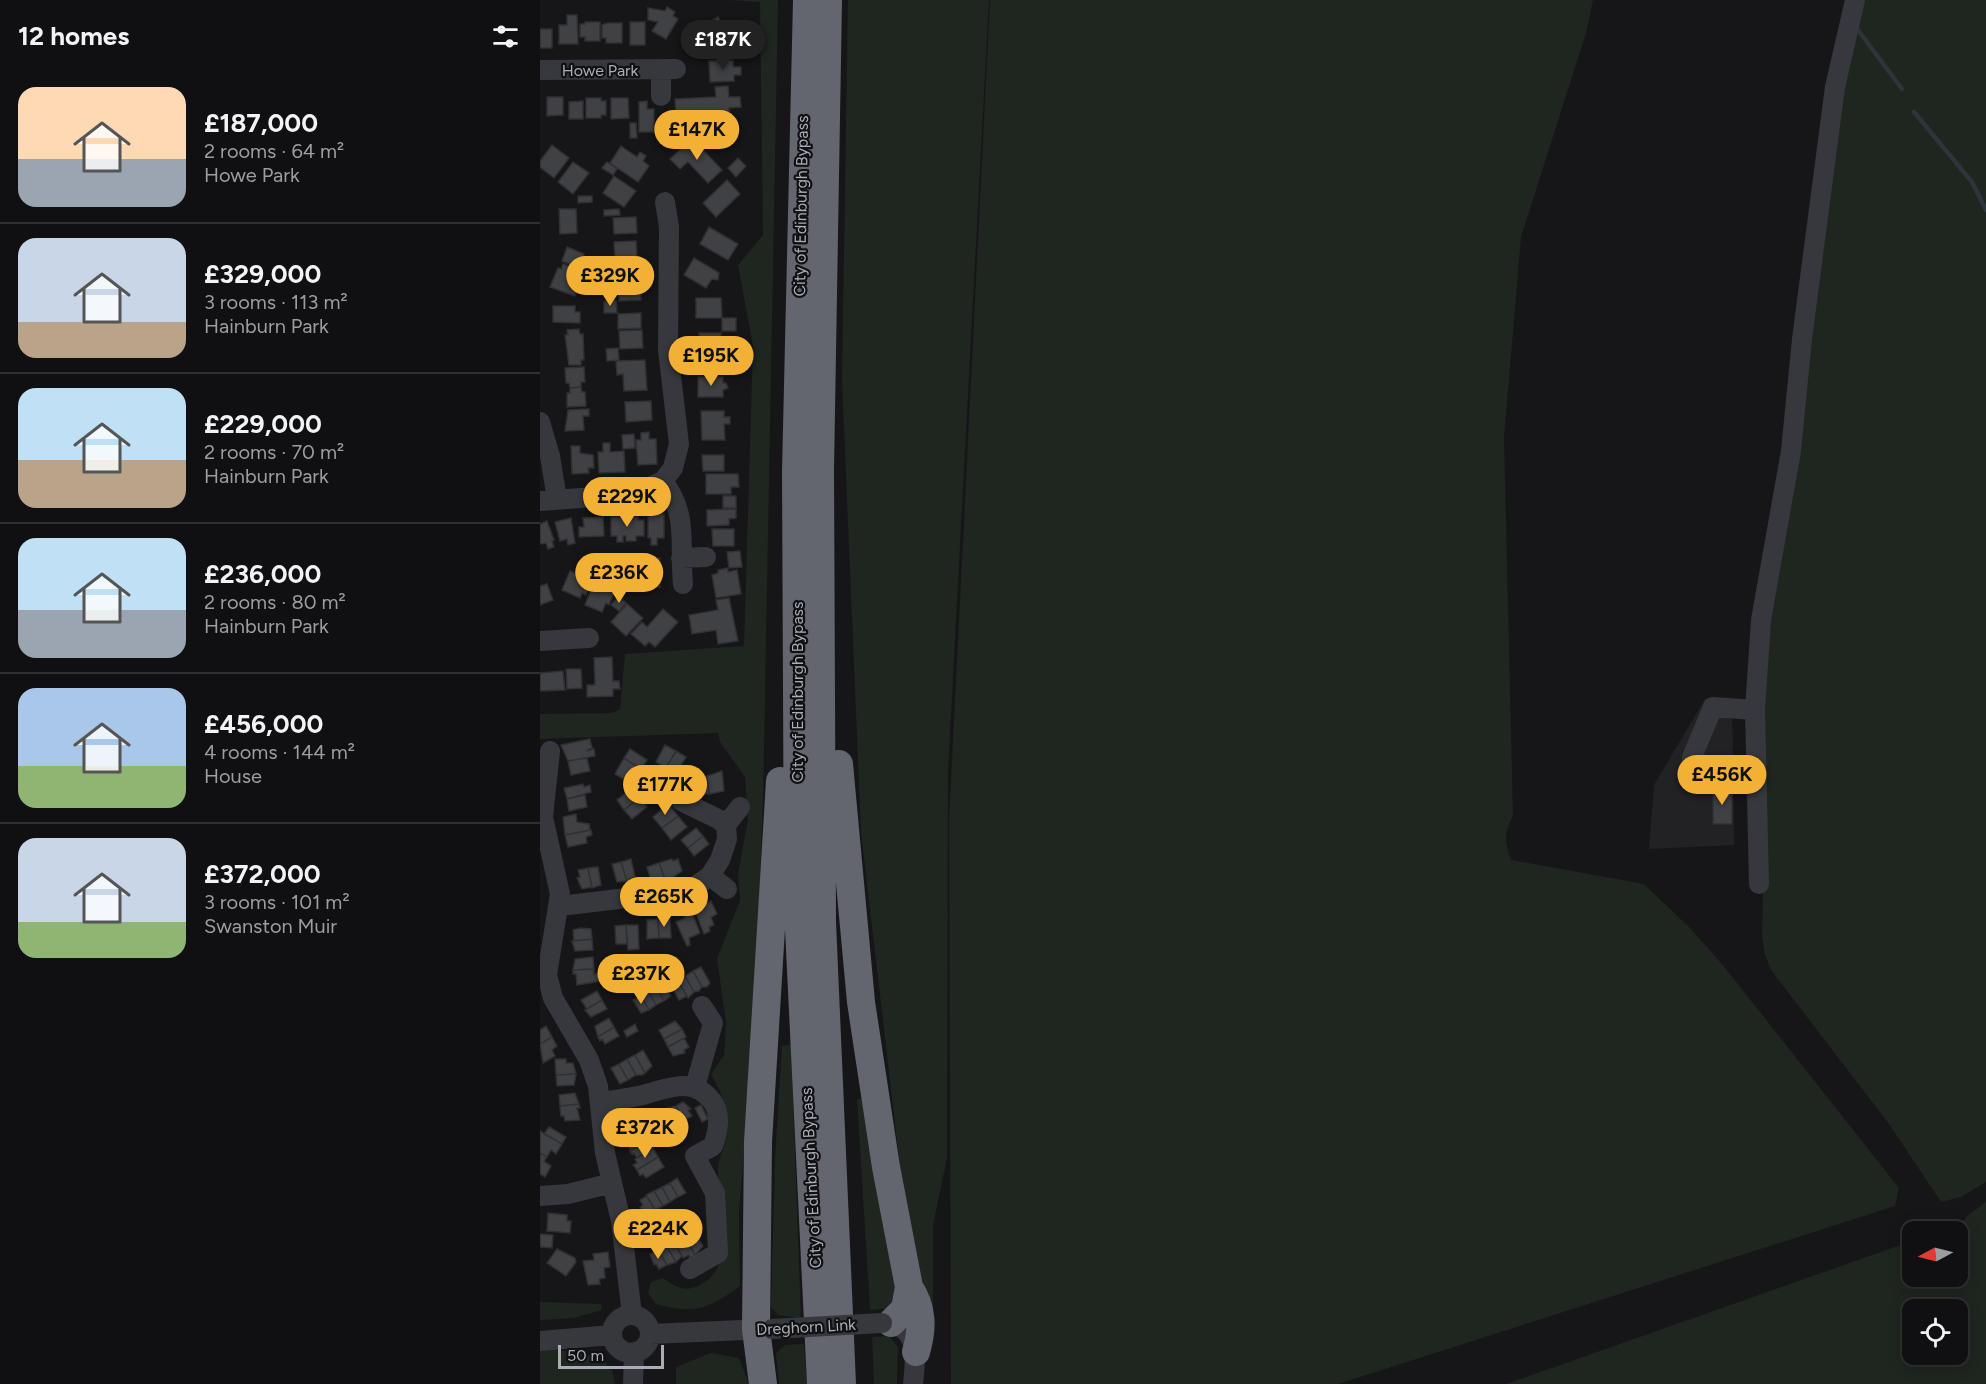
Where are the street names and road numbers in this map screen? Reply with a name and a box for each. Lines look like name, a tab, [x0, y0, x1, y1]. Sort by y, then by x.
street label: Howe Park	[562, 61, 639, 80]
street label: City of Edinburgh Bypass	[790, 115, 812, 297]
street label: City of Edinburgh Bypass	[788, 602, 807, 783]
street label: City of Edinburgh Bypass	[797, 1087, 825, 1269]
street label: Dreghorn Link	[756, 1315, 857, 1339]

